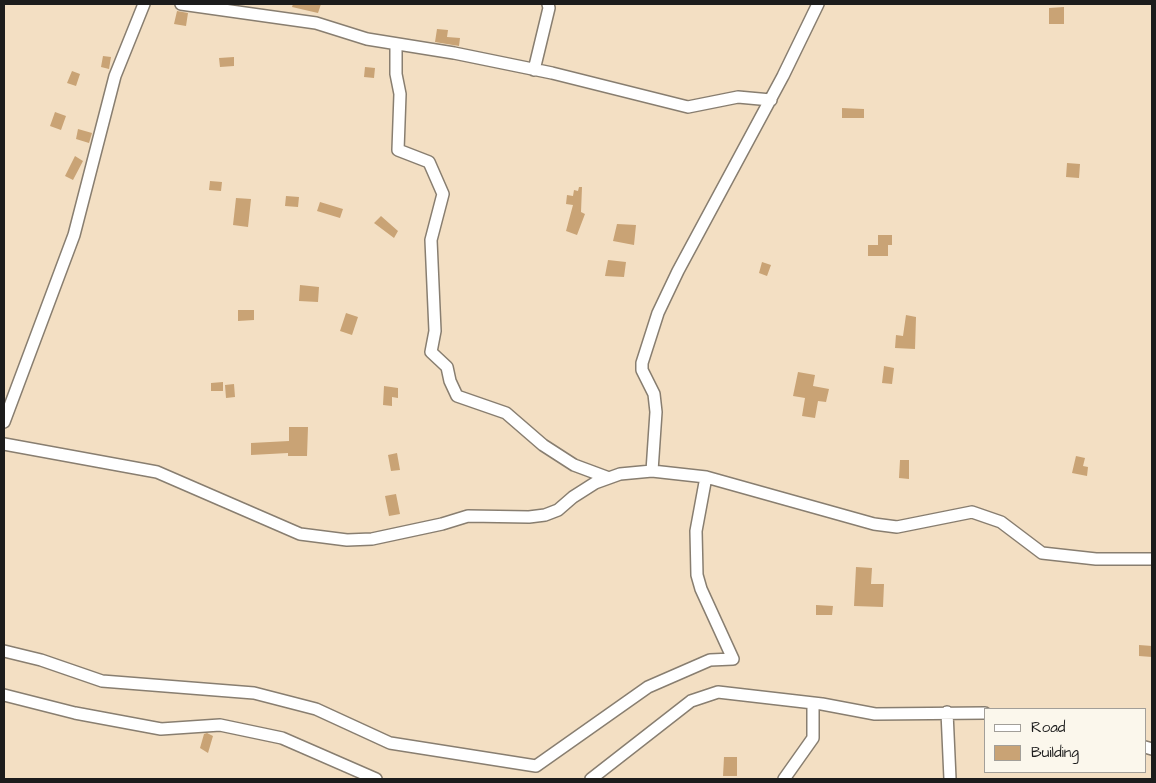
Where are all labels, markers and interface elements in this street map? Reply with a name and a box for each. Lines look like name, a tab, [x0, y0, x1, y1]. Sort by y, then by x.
legend	[984, 708, 1146, 773]
text: Road	[1031, 717, 1065, 738]
text: Building	[1031, 742, 1079, 763]

